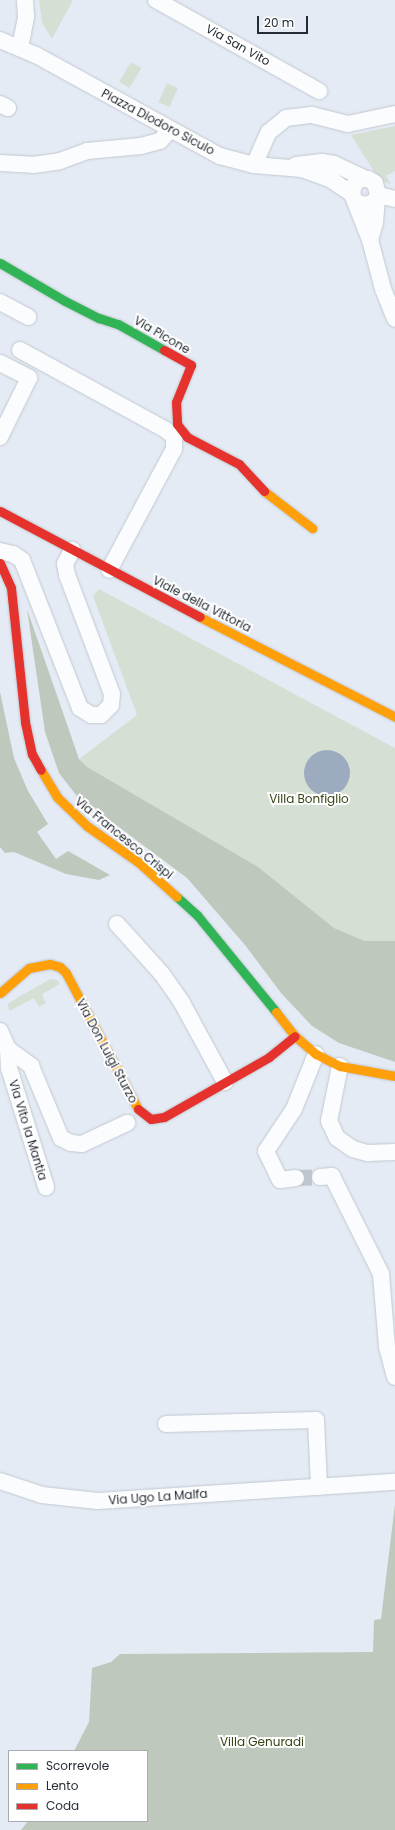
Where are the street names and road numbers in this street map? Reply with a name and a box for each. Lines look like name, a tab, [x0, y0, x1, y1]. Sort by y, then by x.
street label: Via San Vito	[203, 21, 273, 69]
street label: Piazza Diodoro Siculo	[99, 86, 217, 158]
street label: Via Picone	[131, 313, 193, 357]
street label: Viale della Vittoria	[150, 573, 254, 635]
street label: Via Francesco Crispi	[72, 794, 176, 882]
street label: Via Don Luigi Sturzo	[73, 996, 141, 1106]
street label: Via Vito la Mantia	[6, 1078, 50, 1182]
street label: Via Ugo La Malfa	[108, 1486, 208, 1508]

